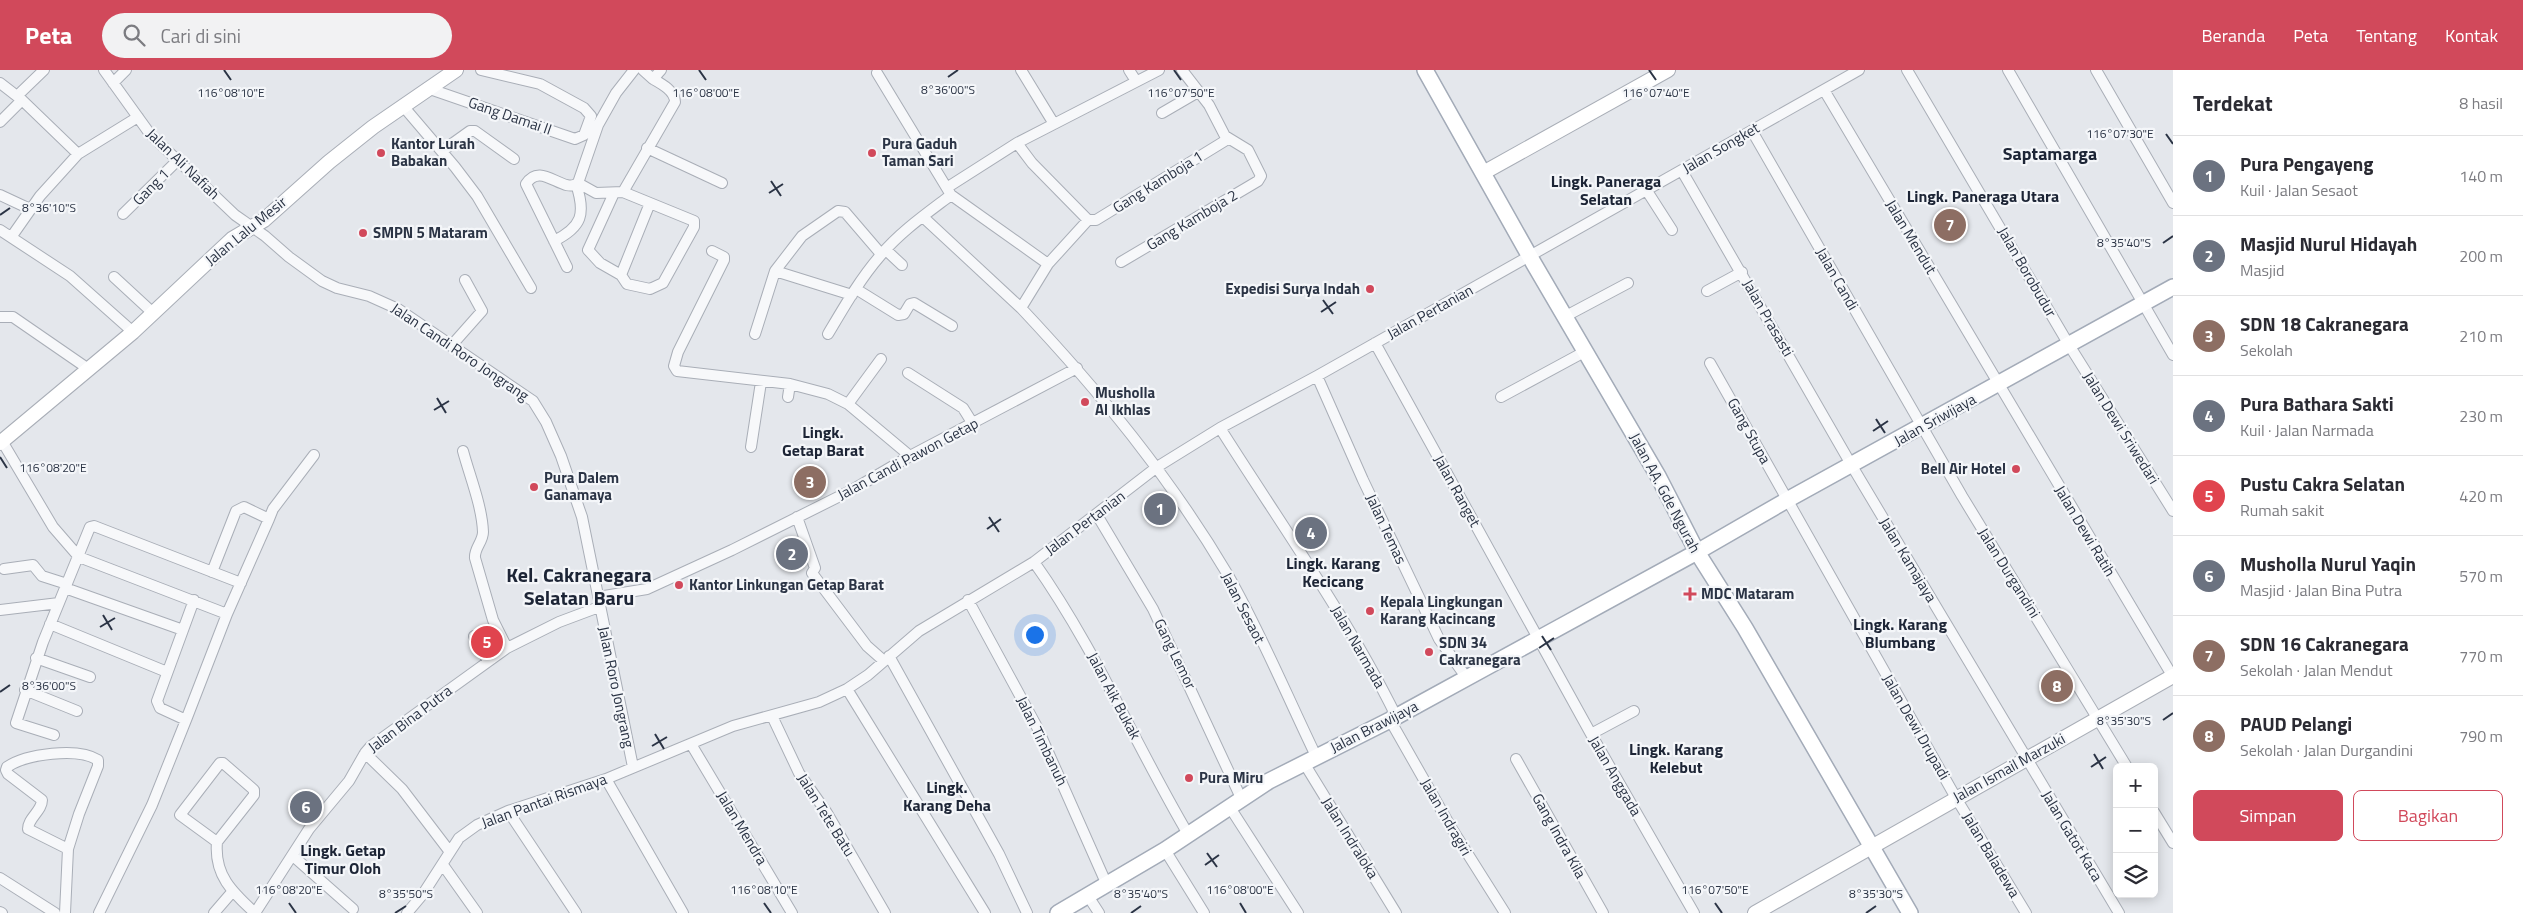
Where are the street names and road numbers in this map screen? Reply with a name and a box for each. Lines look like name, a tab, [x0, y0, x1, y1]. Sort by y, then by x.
street label: Gang Damai II	[465, 90, 555, 141]
street label: Jalan Songket	[1678, 116, 1764, 179]
street label: Jalan Ali Nafiah	[141, 122, 225, 205]
street label: Gang Kamboja 1	[1108, 145, 1207, 219]
street label: Gang 1	[127, 163, 174, 210]
street label: Gang Kamboja 2	[1142, 183, 1242, 256]
street label: Jalan Lalu Mesir	[200, 190, 291, 271]
street label: Jalan Mendut	[1880, 195, 1943, 279]
street label: Jalan Borobudur	[1992, 222, 2063, 321]
street label: Jalan Candi	[1810, 243, 1865, 314]
street label: Jalan Prasasti	[1737, 275, 1800, 361]
street label: Jalan Pertanian	[1382, 278, 1477, 345]
street label: Jalan Candi Roro Jongrang	[387, 297, 534, 407]
street label: Jalan Dewi Sriwedari	[2078, 367, 2165, 488]
street label: Jalan Sriwijaya	[1889, 387, 1980, 452]
street label: Gang Stupa	[1722, 393, 1777, 468]
street label: Jalan Candi Pawon Getap	[833, 412, 982, 506]
street label: Jalan AA. Gde Ngurah	[1624, 429, 1707, 557]
street label: Jalan Ranget	[1428, 450, 1487, 532]
street label: Jalan Dewi Ratih	[2049, 481, 2122, 581]
street label: Jalan Pertanian	[1040, 485, 1130, 561]
street label: Jalan Temas	[1360, 490, 1413, 568]
street label: Jalan Kamajaya	[1874, 513, 1943, 607]
street label: Jalan Durgandini	[1972, 523, 2046, 622]
street label: Jalan Sesaot	[1216, 568, 1272, 648]
street label: Jalan Narmada	[1325, 601, 1392, 693]
street label: Gang Lemor	[1148, 615, 1202, 693]
street label: Jalan Roro Jongrang	[592, 624, 641, 750]
street label: Jalan Aik Bukak	[1082, 648, 1147, 744]
street label: Jalan Dewi Drupadi	[1877, 670, 1956, 784]
street label: Jalan Bina Putra	[363, 679, 457, 758]
street label: Jalan Timbanuh	[1011, 692, 1074, 790]
street label: Jalan Brawijaya	[1326, 694, 1422, 759]
street label: Jalan Ismail Marzuki	[1948, 727, 2069, 808]
street label: Jalan Anggada	[1583, 731, 1648, 821]
street label: Jalan Pantai Rismaya	[478, 767, 610, 834]
street label: Jalan Tete Batu	[792, 769, 861, 861]
street label: Jalan Indragiri	[1415, 774, 1478, 860]
street label: Jalan Mendra	[711, 786, 774, 870]
street label: Jalan Gatot Kaca	[2036, 786, 2109, 886]
street label: Gang Indra Kila	[1527, 789, 1593, 883]
street label: Jalan Indraloka	[1316, 792, 1385, 884]
street label: Jalan Baladewa	[1957, 808, 2026, 902]

